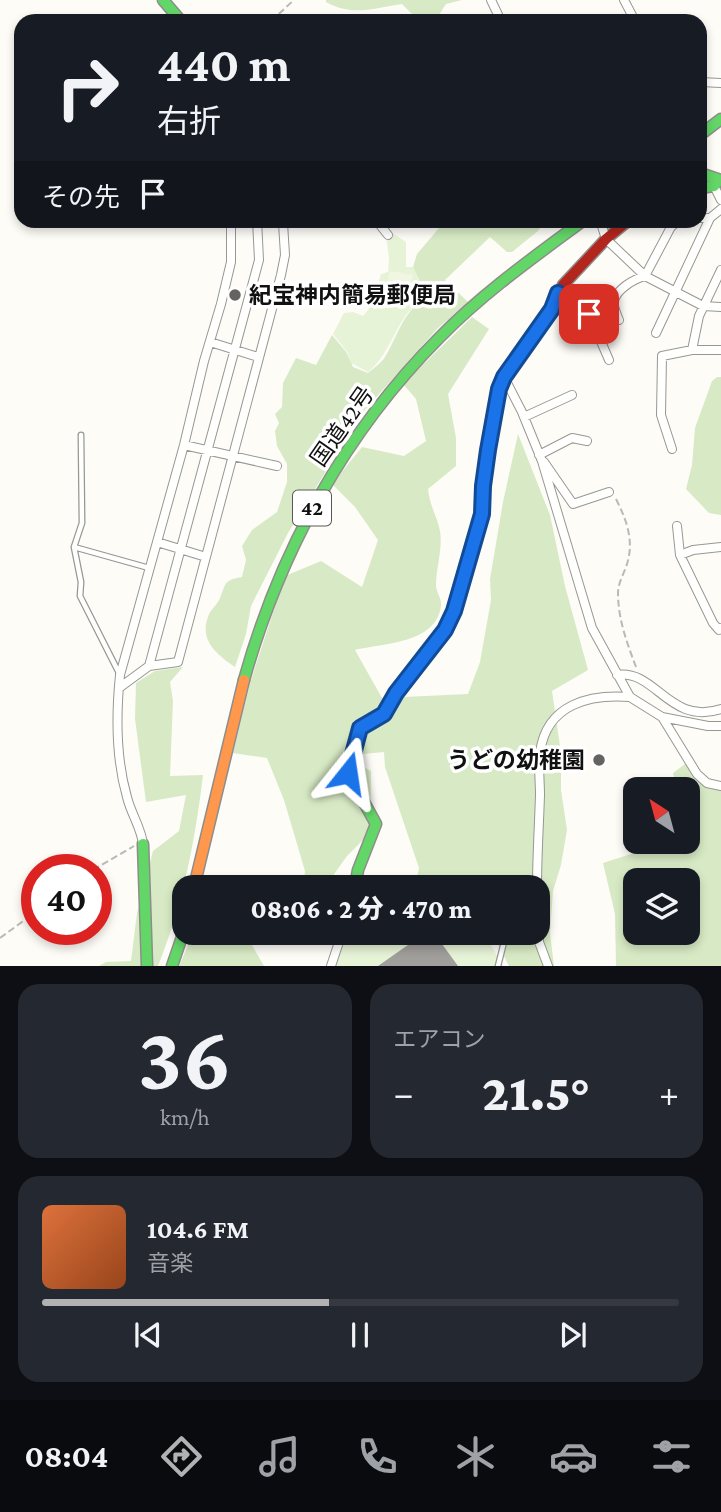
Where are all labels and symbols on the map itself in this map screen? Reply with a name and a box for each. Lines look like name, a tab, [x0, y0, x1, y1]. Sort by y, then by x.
place label: 紀宝神内簡易郵便局	[249, 282, 456, 308]
pin	[559, 284, 619, 344]
marker: 紀宝神内簡易郵便局	[227, 287, 243, 303]
street label: 国道42号	[305, 381, 379, 471]
road number: 42	[293, 490, 331, 526]
position arrow	[311, 736, 385, 810]
place label: うどの幼稚園	[447, 747, 585, 773]
marker: うどの幼稚園	[591, 752, 607, 768]
north arrow	[623, 777, 700, 854]
speed limit sign: 40	[21, 854, 112, 945]

